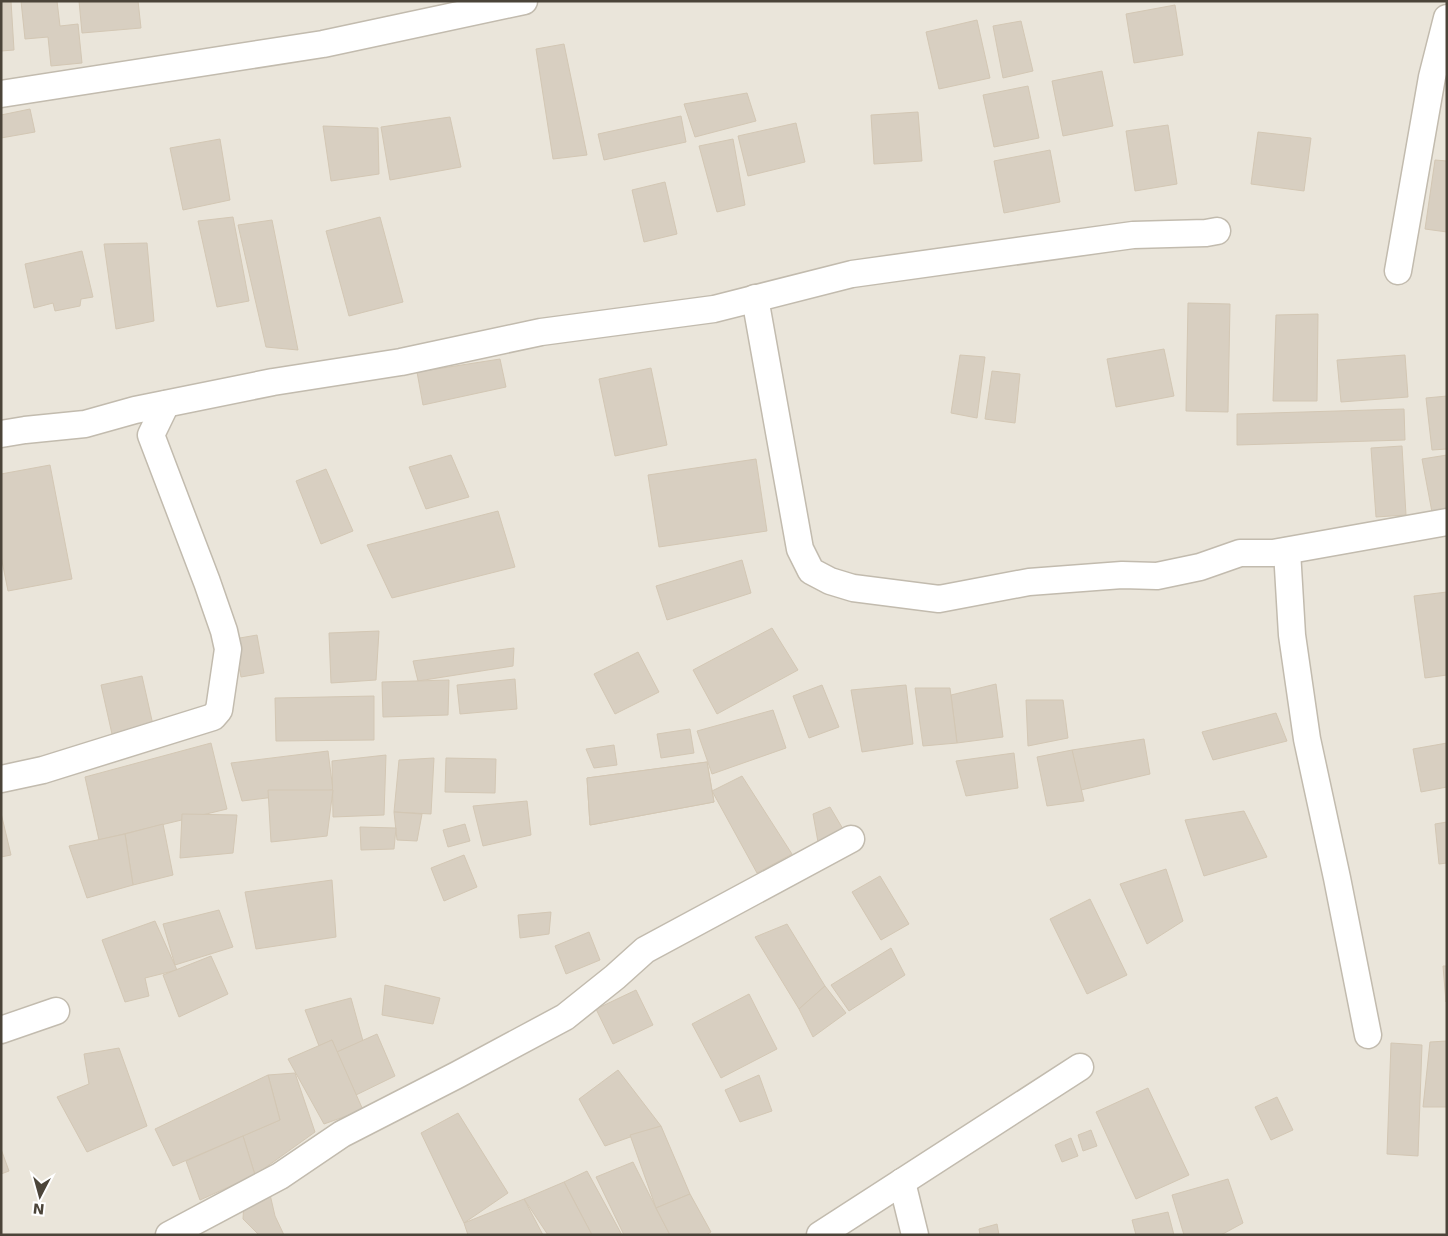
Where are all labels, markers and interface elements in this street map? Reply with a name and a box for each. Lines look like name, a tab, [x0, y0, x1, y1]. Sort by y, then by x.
north arrow	[15, 1171, 65, 1221]
text: N	[32, 1200, 45, 1217]

